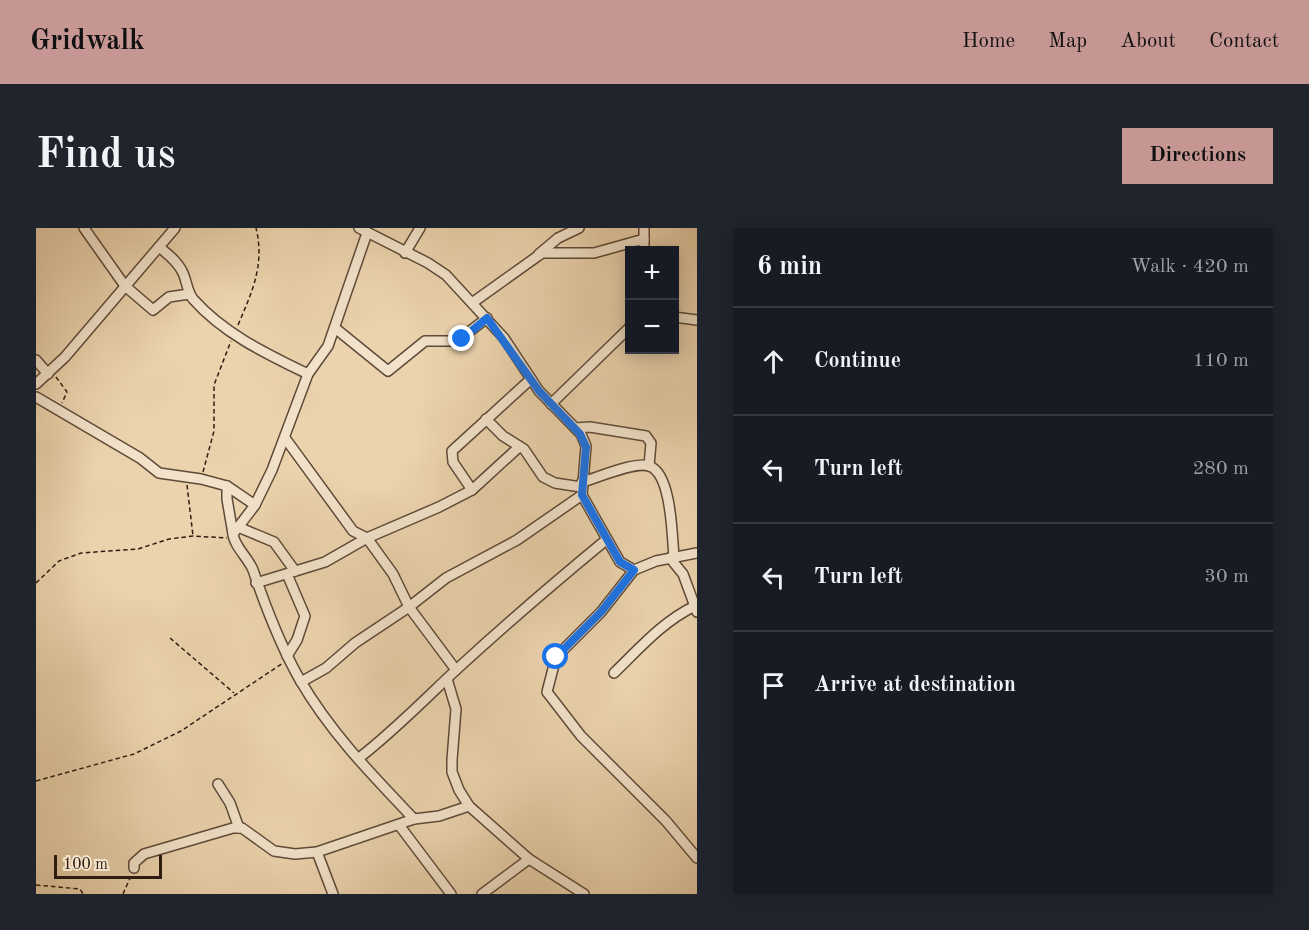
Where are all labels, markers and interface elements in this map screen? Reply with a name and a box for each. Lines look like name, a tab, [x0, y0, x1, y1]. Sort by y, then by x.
text: Gridwalk	[30, 28, 145, 56]
text: Home	[962, 31, 1015, 52]
text: Map	[1048, 31, 1087, 52]
text: About	[1120, 31, 1176, 52]
text: Contact	[1209, 31, 1279, 52]
button: Directions	[1122, 128, 1273, 184]
text: Find us	[36, 135, 175, 177]
map controls	[625, 246, 679, 354]
button: +	[625, 246, 679, 300]
text: 6 min	[757, 254, 822, 280]
text: Walk · 420 m	[1130, 257, 1249, 277]
button: −	[625, 300, 679, 354]
route end	[448, 325, 474, 351]
icon: ahead	[757, 345, 790, 378]
text: Continue	[814, 350, 901, 372]
text: 110 m	[1193, 351, 1249, 371]
icon: left	[757, 453, 790, 486]
text: Turn left	[814, 458, 903, 480]
text: 280 m	[1193, 459, 1249, 479]
icon: left	[757, 561, 790, 594]
text: Turn left	[814, 566, 903, 588]
text: 30 m	[1204, 567, 1249, 587]
route start	[542, 643, 568, 669]
icon: arrive	[757, 669, 790, 702]
text: Arrive at destination	[814, 674, 1016, 696]
scale bar	[54, 852, 162, 880]
text: 100 m	[63, 857, 108, 873]

